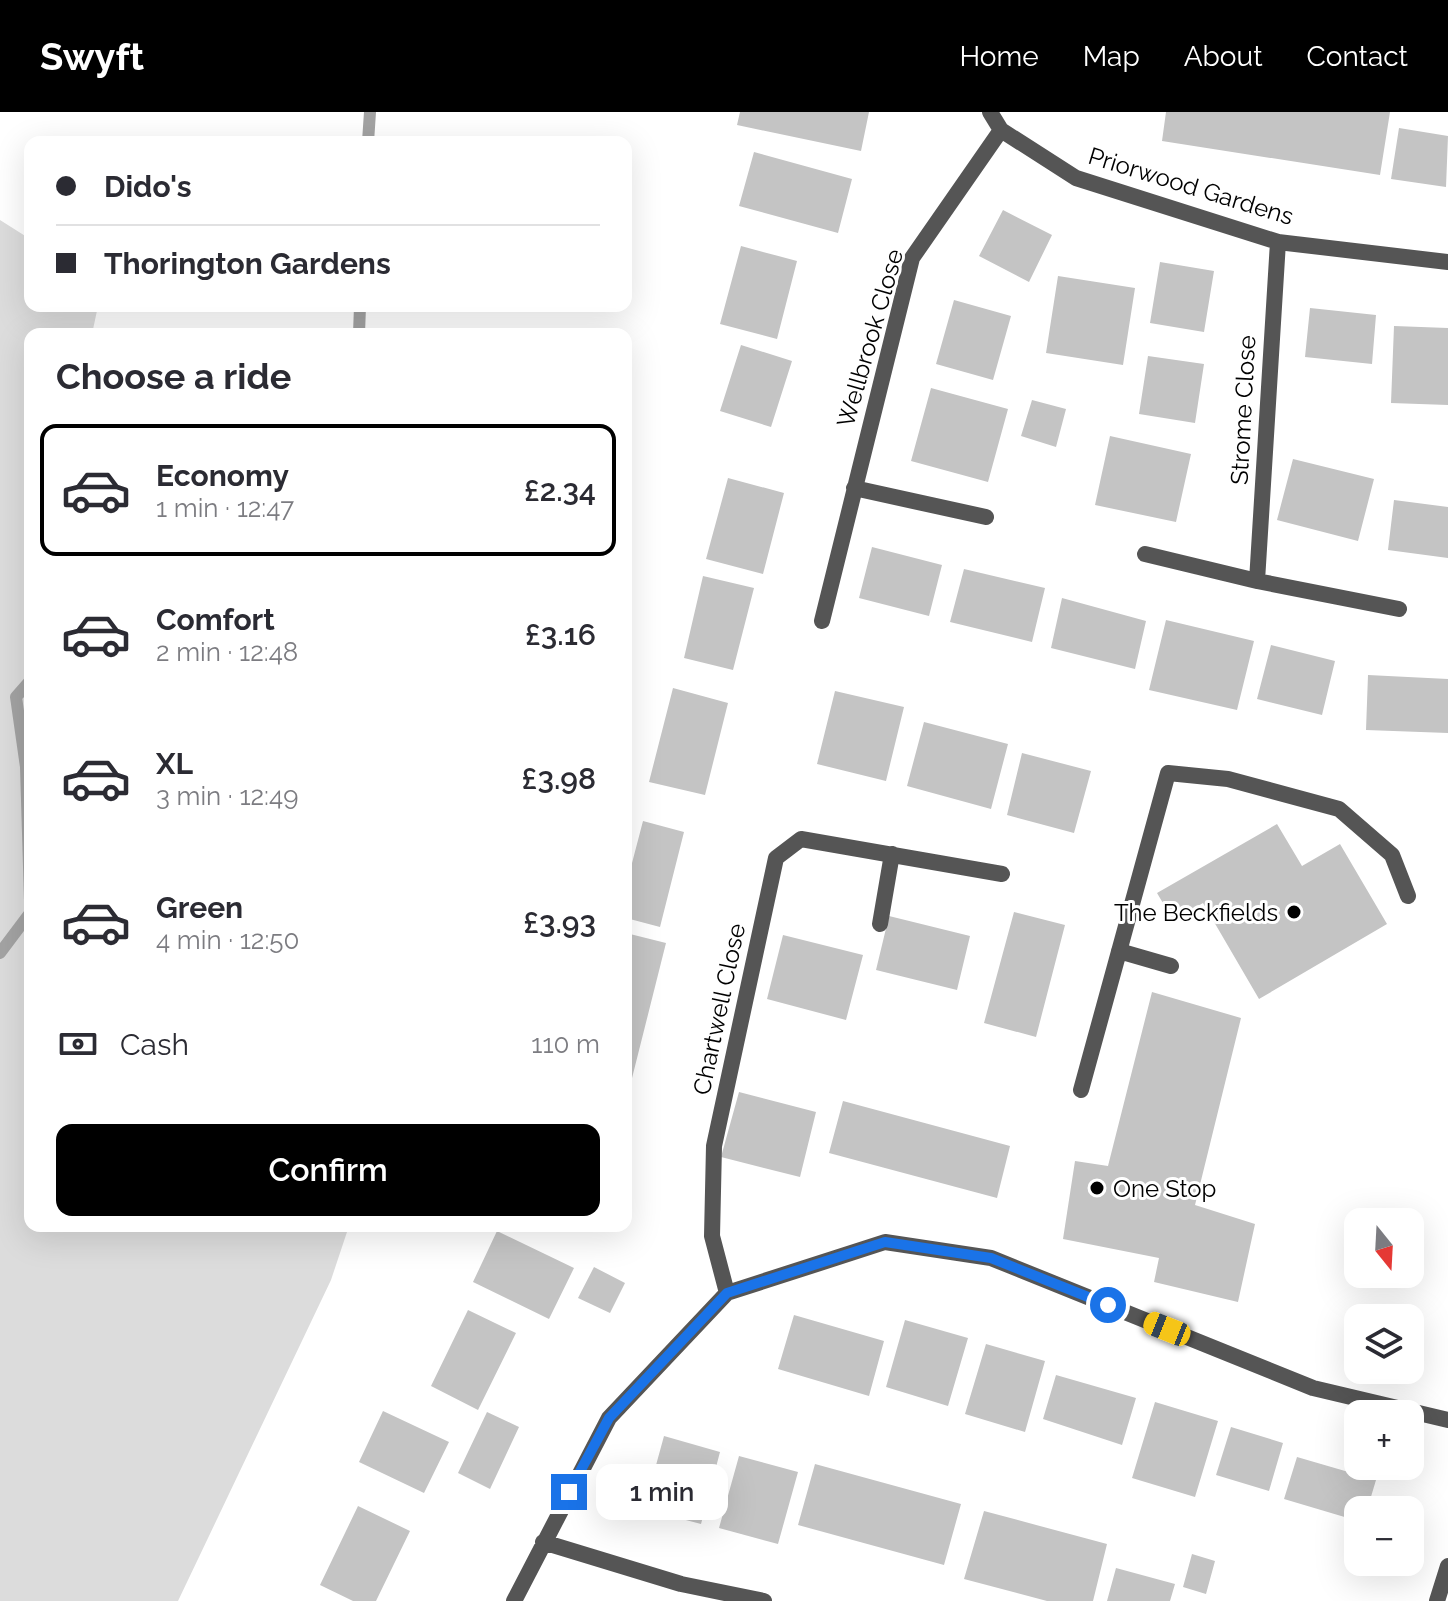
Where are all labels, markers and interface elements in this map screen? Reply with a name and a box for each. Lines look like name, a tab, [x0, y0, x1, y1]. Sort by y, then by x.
text: Swyft	[40, 34, 144, 79]
text: Home	[959, 40, 1039, 73]
text: Map	[1083, 40, 1140, 73]
text: About	[1184, 40, 1263, 73]
text: Contact	[1307, 40, 1408, 73]
street label: Priorwood Gardens	[1085, 141, 1297, 231]
text: Dido's	[104, 169, 192, 204]
text: Thorington Gardens	[104, 246, 391, 281]
street label: Wellbrook Close	[831, 246, 909, 430]
street label: Strome Close	[1225, 334, 1261, 486]
text: Choose a ride	[56, 355, 291, 397]
icon: car	[60, 454, 132, 526]
text: Economy	[156, 458, 289, 493]
text: £2.34	[524, 473, 596, 508]
text: 1 min · 12:47	[156, 493, 294, 523]
icon: car	[60, 598, 132, 670]
text: Comfort	[156, 602, 275, 637]
text: £3.16	[525, 617, 596, 652]
text: 2 min · 12:48	[156, 637, 298, 667]
icon: car	[60, 742, 132, 814]
text: XL	[156, 746, 193, 781]
text: £3.98	[522, 761, 596, 796]
text: 3 min · 12:49	[156, 781, 298, 811]
icon: car	[60, 886, 132, 958]
text: Green	[156, 890, 243, 925]
place label: The Beckfields	[1114, 898, 1278, 927]
marker: The Beckfields	[1285, 903, 1303, 921]
text: £3.93	[523, 905, 596, 940]
street label: Chartwell Close	[687, 921, 751, 1097]
text: 4 min · 12:50	[156, 925, 299, 955]
icon: cash	[56, 1022, 100, 1066]
text: Cash	[120, 1027, 189, 1062]
text: 110 m	[531, 1029, 600, 1059]
button: Confirm	[56, 1124, 600, 1216]
place label: One Stop	[1113, 1174, 1216, 1203]
marker: One Stop	[1088, 1179, 1106, 1197]
north arrow	[1344, 1208, 1424, 1288]
map controls	[1344, 1208, 1424, 1576]
route start	[1090, 1287, 1126, 1323]
button: layers	[1344, 1304, 1424, 1384]
car	[1140, 1309, 1194, 1349]
button: +	[1344, 1400, 1424, 1480]
callout: 1 min	[597, 1464, 729, 1520]
route end	[551, 1474, 587, 1510]
text: 1 min	[630, 1477, 694, 1507]
button: −	[1344, 1496, 1424, 1576]

